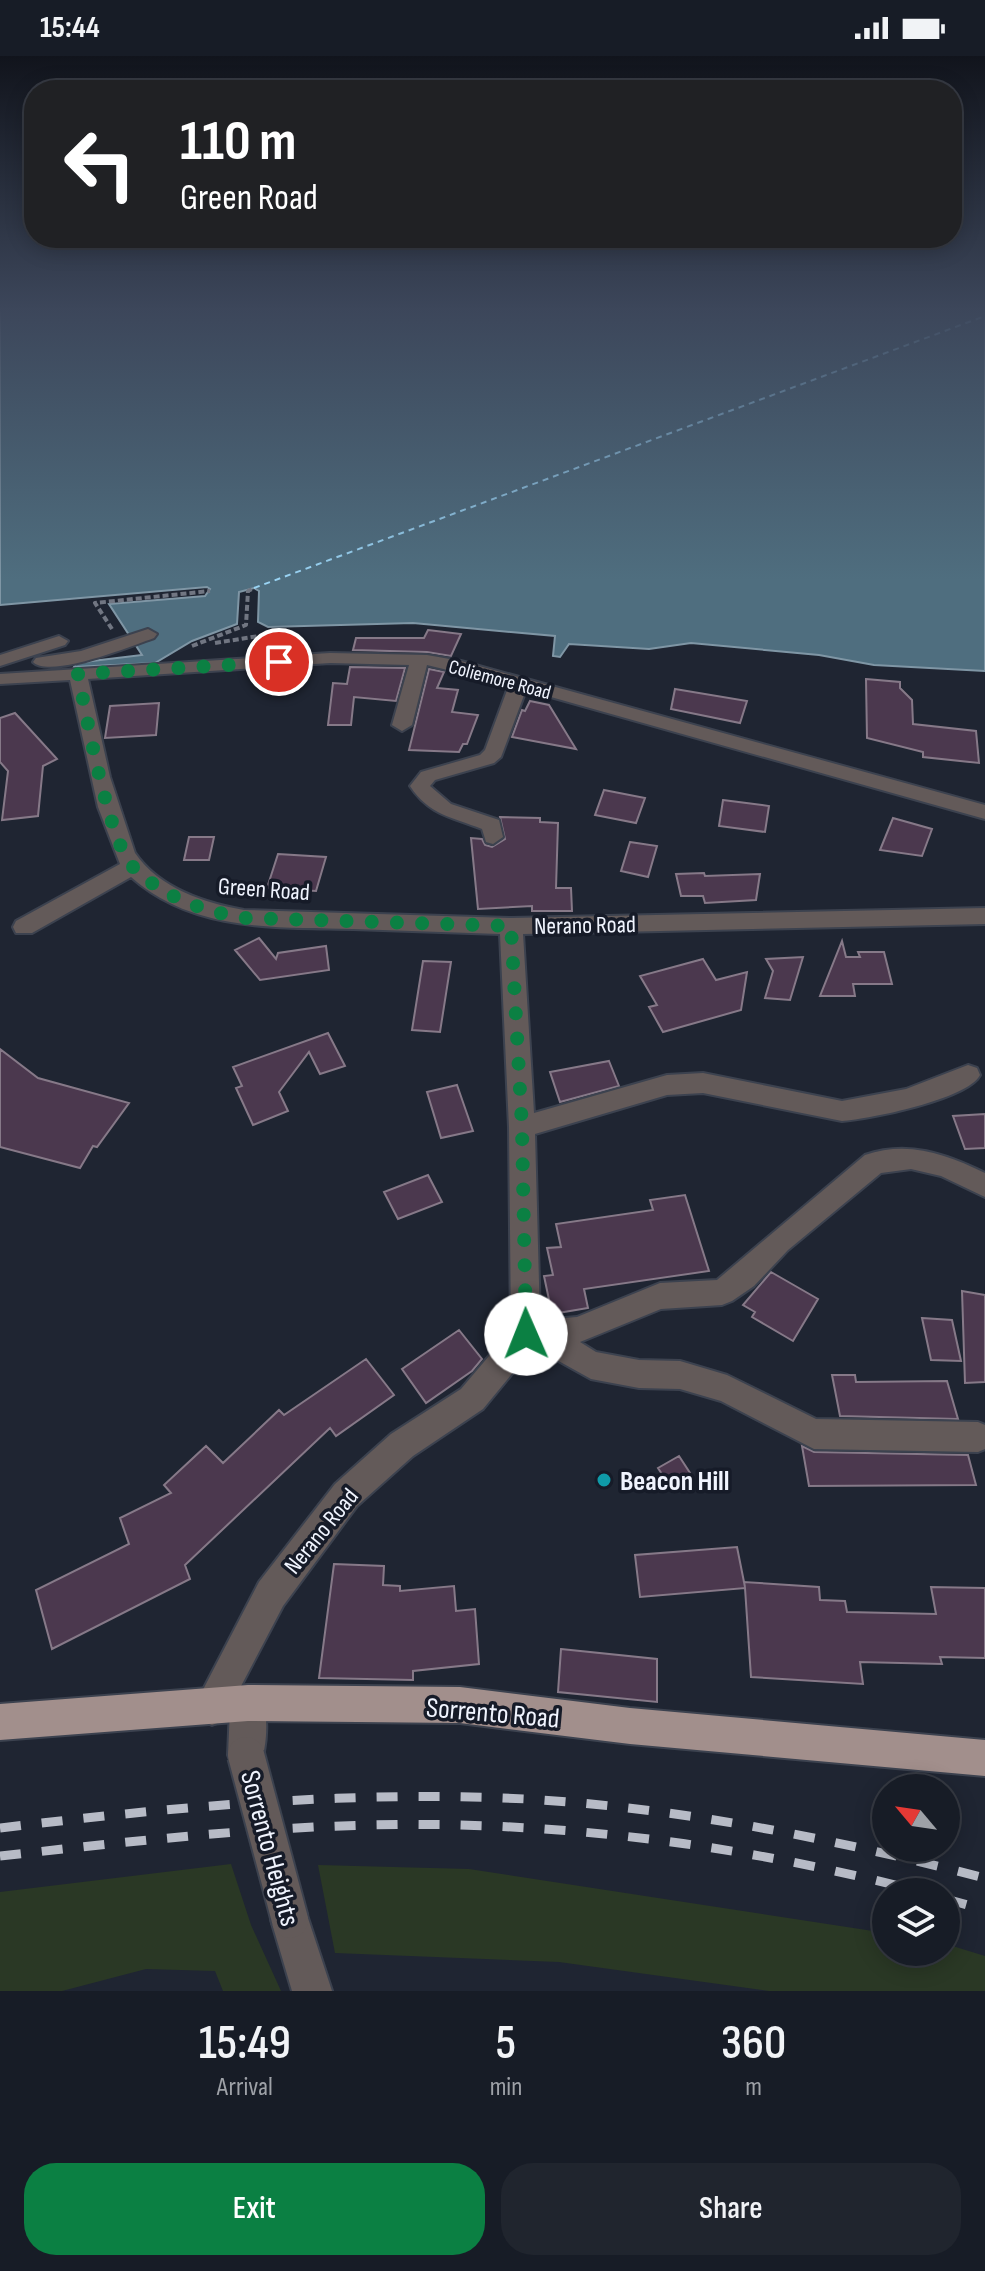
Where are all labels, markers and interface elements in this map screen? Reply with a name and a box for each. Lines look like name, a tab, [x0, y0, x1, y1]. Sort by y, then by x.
text: 15:44	[40, 10, 100, 46]
text: 110 m	[180, 109, 296, 176]
icon: left	[48, 112, 152, 216]
text: Green Road	[180, 177, 318, 220]
pin	[245, 628, 313, 696]
icon: arrive	[257, 640, 301, 684]
street label: Coliemore Road	[446, 655, 553, 705]
street label: Green Road	[217, 872, 311, 907]
street label: Nerano Road	[534, 910, 636, 941]
position arrow	[484, 1292, 568, 1376]
place label: Beacon Hill	[620, 1465, 729, 1498]
marker: Beacon Hill	[595, 1471, 613, 1489]
street label: Nerano Road	[278, 1483, 365, 1580]
street label: Sorrento Road	[425, 1691, 561, 1736]
street label: Sorrento Heights	[233, 1767, 306, 1930]
north arrow	[872, 1774, 960, 1862]
map controls	[872, 1774, 960, 1966]
button: layers	[872, 1878, 960, 1966]
text: 15:49	[199, 2015, 291, 2072]
text: 5	[496, 2015, 516, 2072]
text: 360	[721, 2015, 786, 2072]
text: Arrival	[217, 2072, 273, 2103]
text: min	[490, 2072, 522, 2103]
text: m	[745, 2072, 762, 2103]
button: Exit	[24, 2163, 485, 2255]
button: Share	[501, 2163, 961, 2255]

